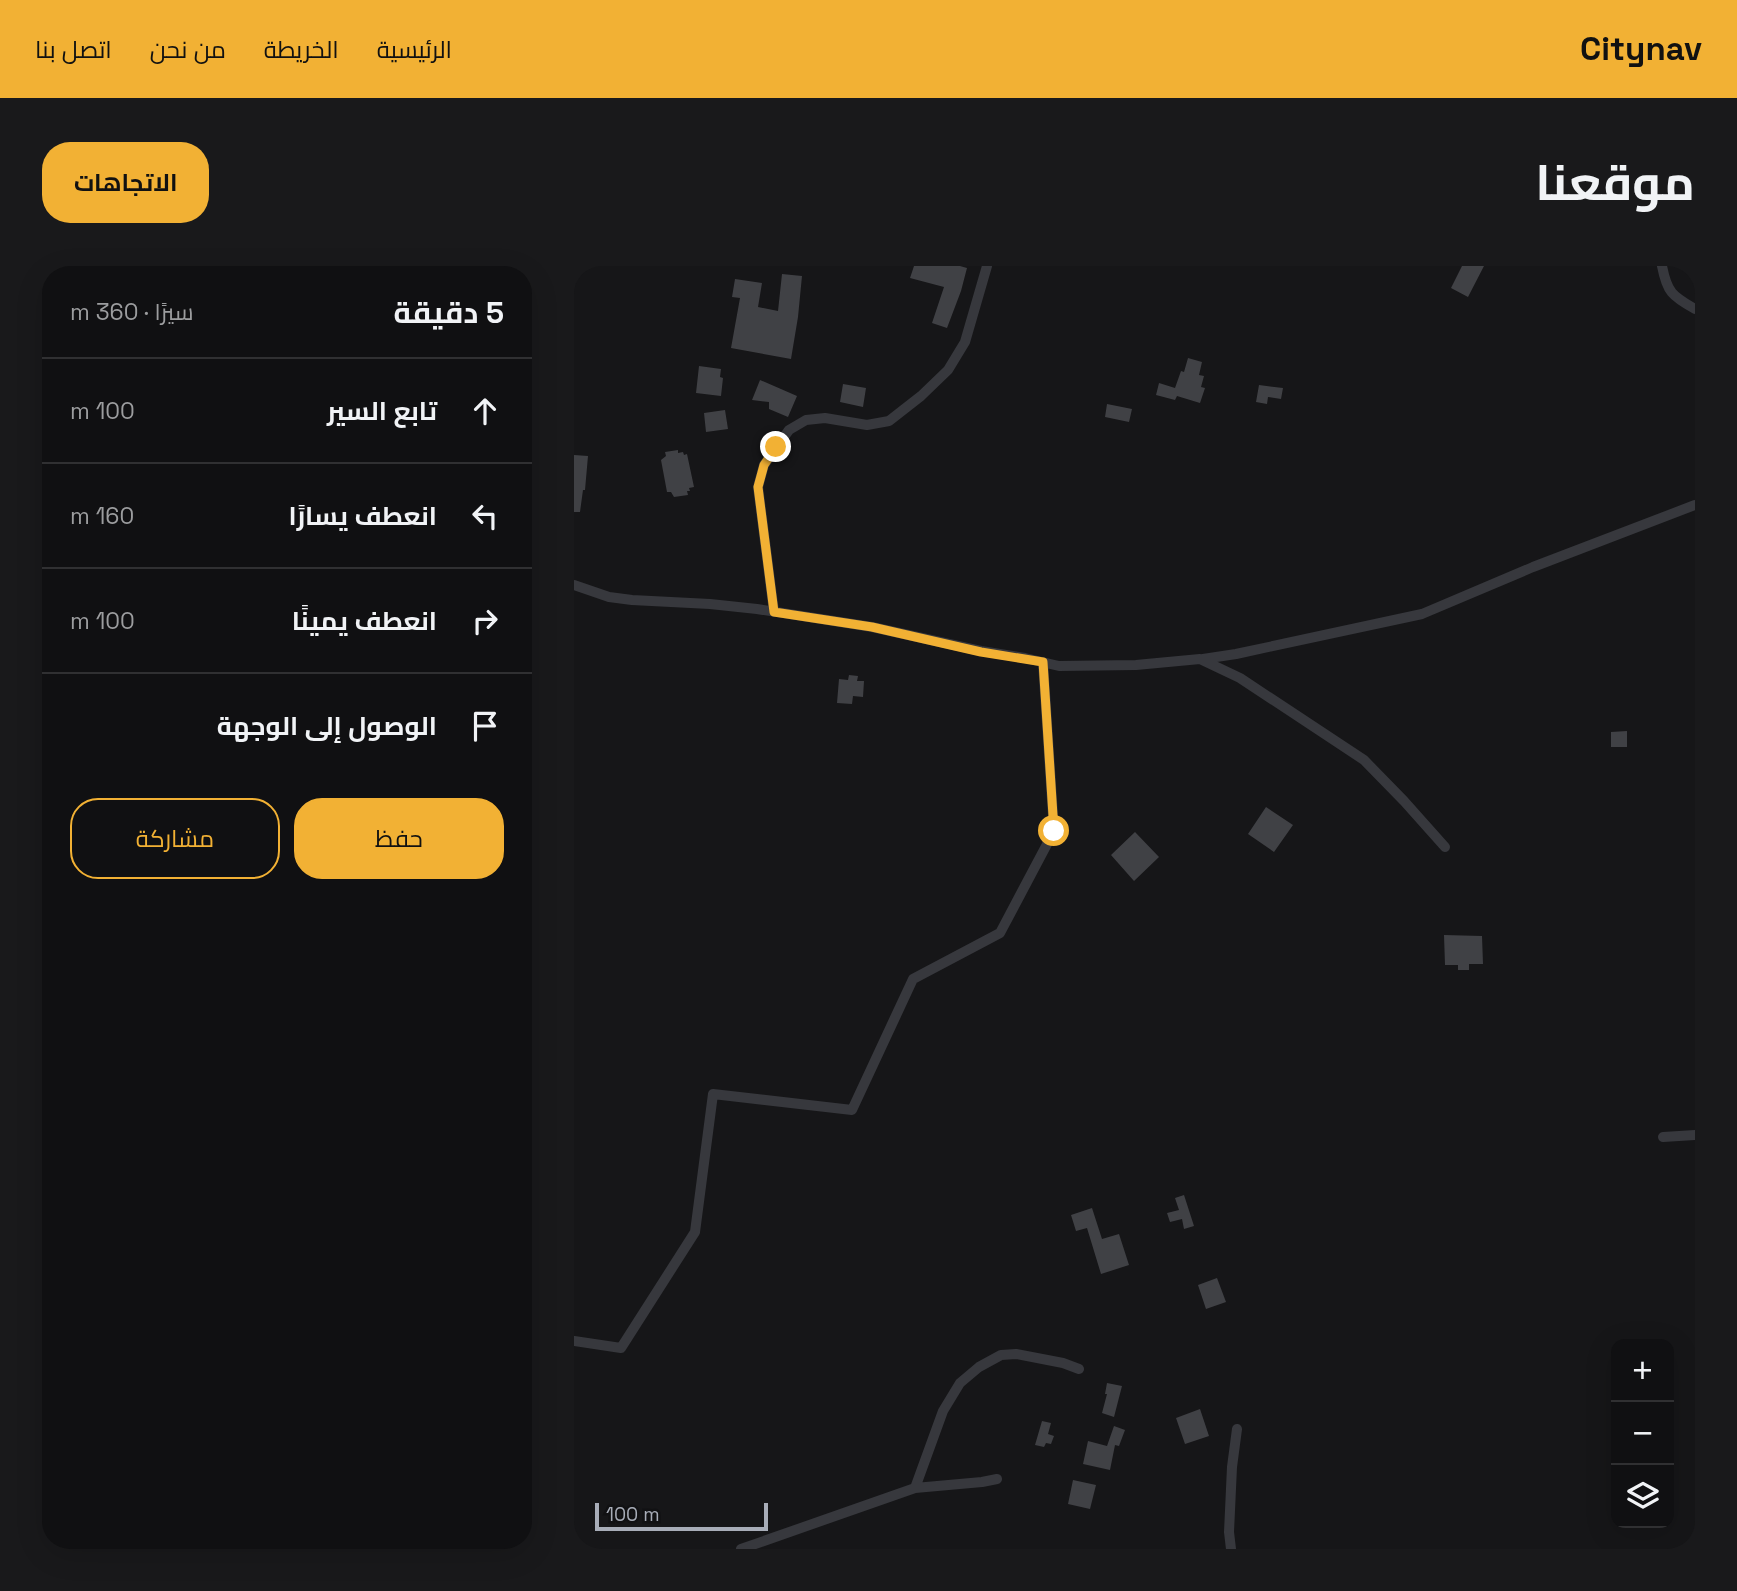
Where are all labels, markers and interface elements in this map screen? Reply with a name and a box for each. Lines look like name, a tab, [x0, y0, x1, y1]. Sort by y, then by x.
text: Citynav	[1580, 28, 1702, 70]
text: اتصل بنا	[35, 34, 112, 65]
text: من نحن	[150, 34, 226, 65]
text: الخريطة	[264, 34, 339, 65]
text: الرئيسية	[377, 34, 452, 65]
button: الاتجاهات	[42, 142, 209, 223]
text: موقعنا	[1535, 152, 1695, 214]
text: 5 دقيقة	[394, 293, 504, 332]
text: سيرًا · 360 m	[70, 297, 193, 327]
icon: ahead	[466, 392, 504, 430]
text: تابع السير	[327, 394, 437, 428]
text: 100 m	[70, 396, 135, 426]
route end	[760, 431, 791, 462]
icon: left	[466, 497, 504, 535]
text: انعطف يسارًا	[289, 499, 437, 533]
text: 160 m	[70, 501, 134, 531]
icon: right	[466, 602, 504, 640]
text: انعطف يمينًا	[292, 604, 437, 638]
text: 100 m	[70, 606, 135, 636]
icon: arrive	[466, 707, 504, 745]
text: الوصول إلى الوجهة	[217, 709, 437, 743]
button: مشاركة	[70, 798, 280, 879]
button: حفظ	[294, 798, 504, 879]
route start	[1038, 815, 1069, 846]
map controls	[1611, 1339, 1674, 1528]
button: +	[1611, 1339, 1674, 1402]
button: −	[1611, 1402, 1674, 1465]
button: layers	[1611, 1465, 1674, 1528]
scale bar	[595, 1500, 768, 1532]
text: 100 m	[606, 1502, 660, 1527]

